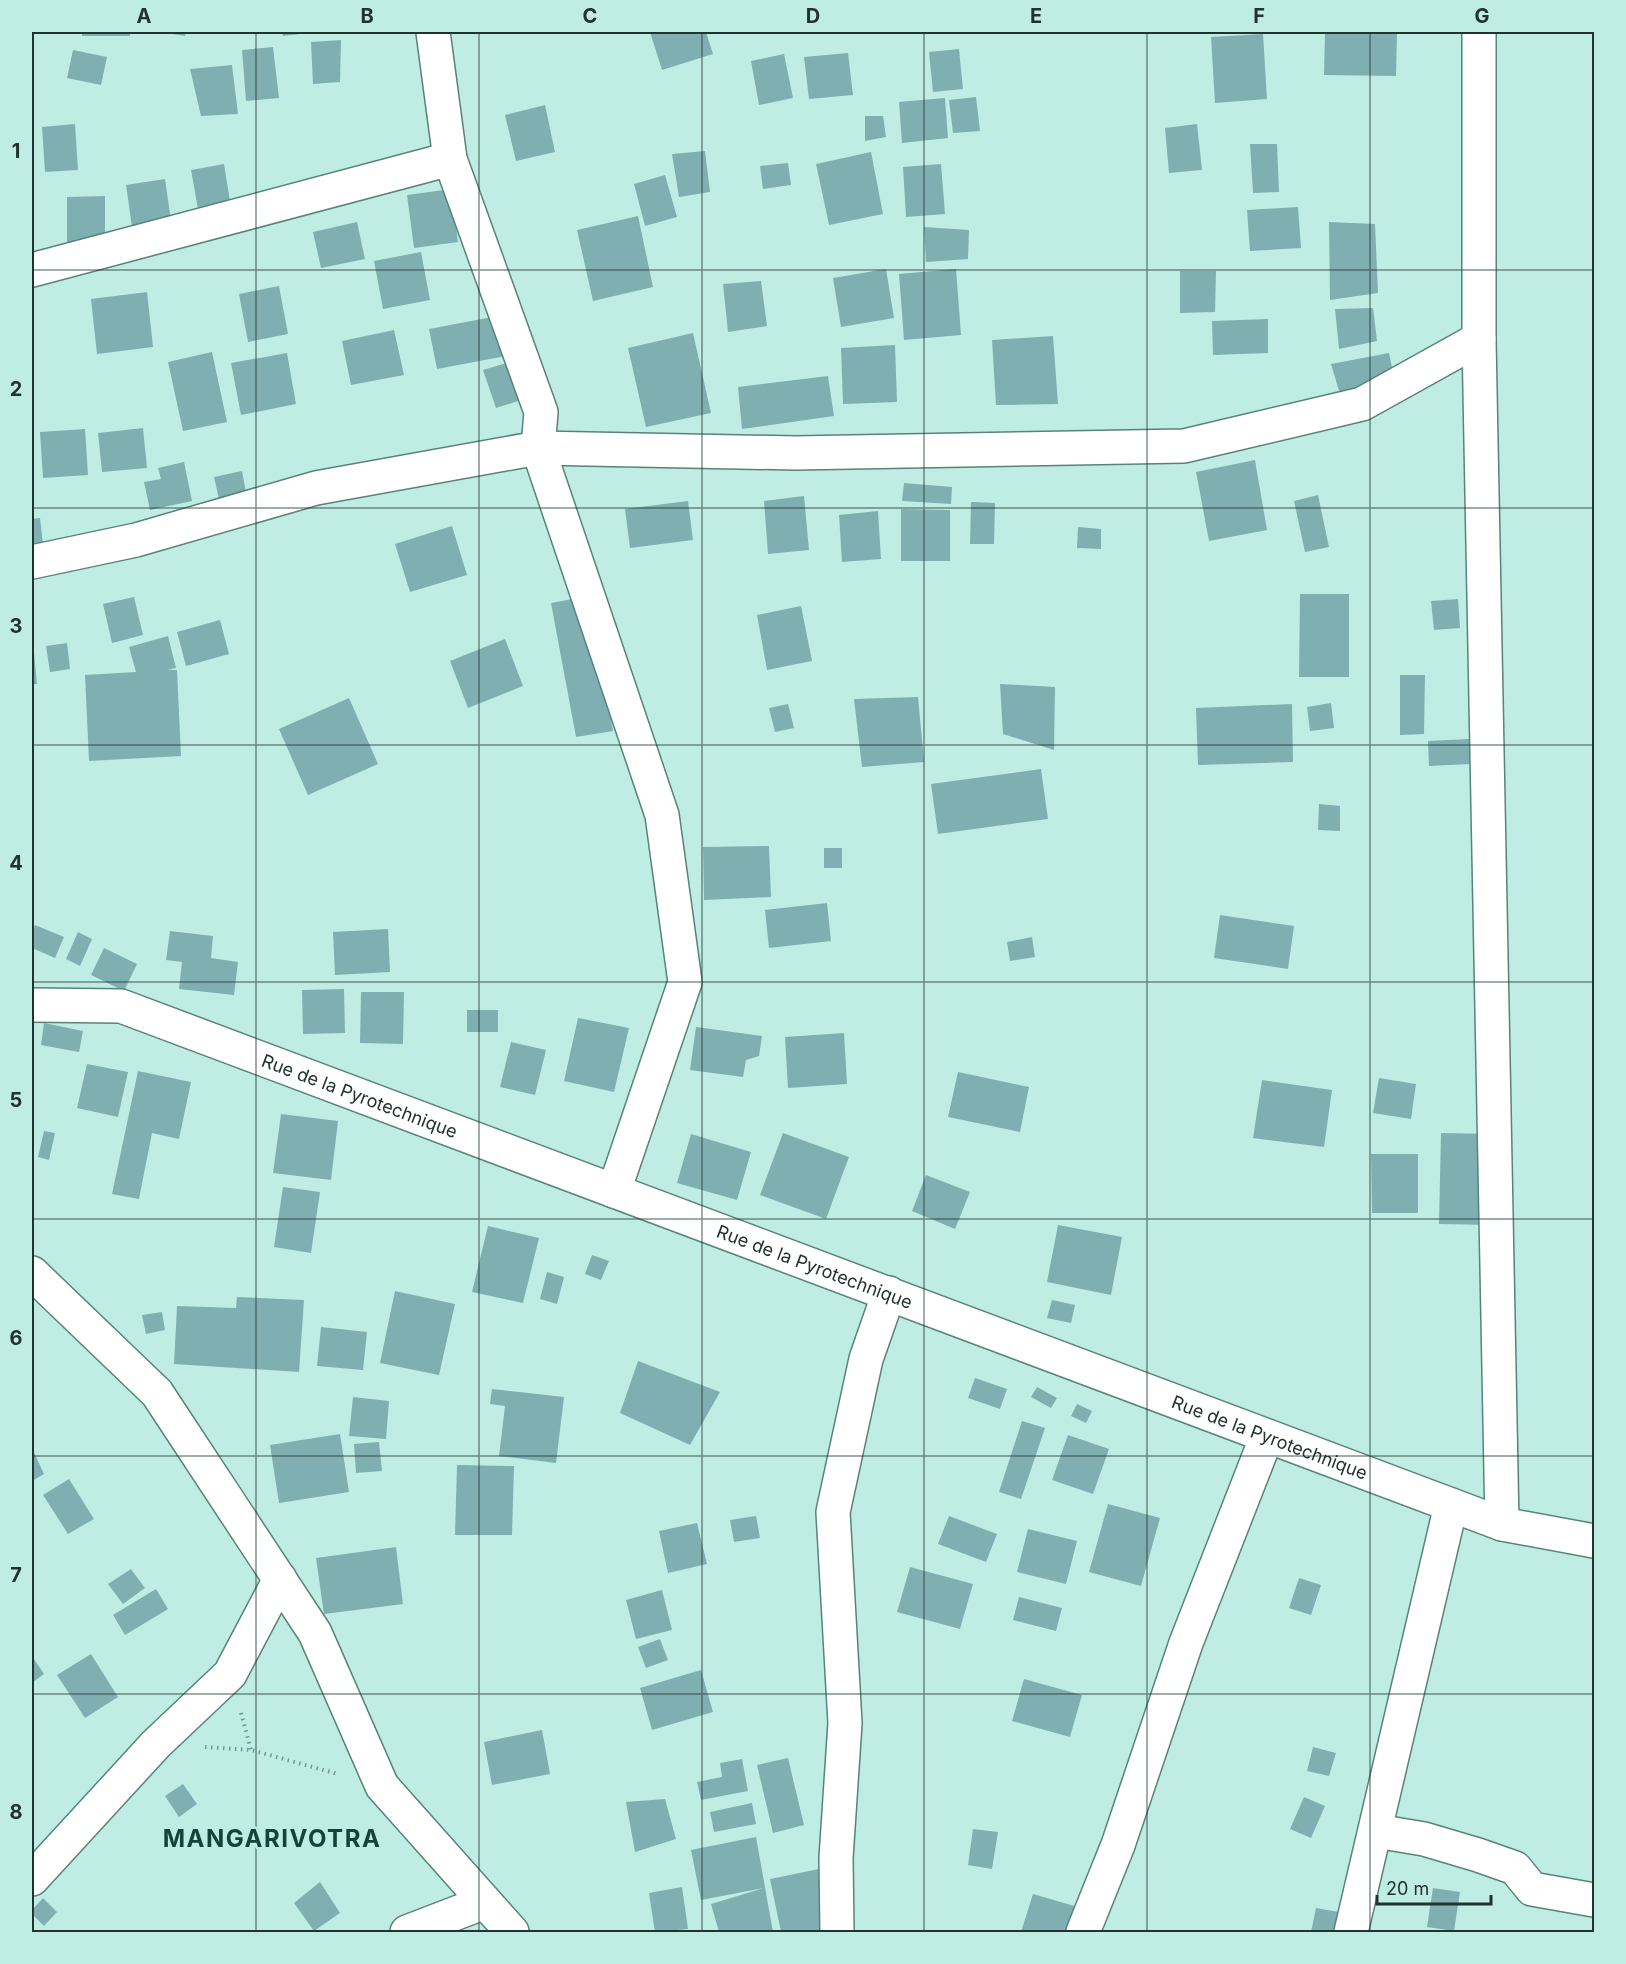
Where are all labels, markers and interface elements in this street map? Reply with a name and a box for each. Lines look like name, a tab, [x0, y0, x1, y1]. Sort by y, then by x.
text: A	[137, 4, 152, 28]
text: B	[360, 4, 374, 28]
text: C	[583, 4, 597, 28]
text: D	[806, 4, 820, 28]
text: E	[1030, 4, 1042, 28]
text: F	[1253, 4, 1265, 28]
text: G	[1474, 4, 1490, 28]
text: 1	[12, 139, 20, 163]
text: 2	[10, 377, 22, 401]
text: 3	[10, 614, 22, 638]
text: 4	[9, 851, 23, 875]
street label: Rue de la Pyrotechnique	[259, 1049, 460, 1142]
text: 5	[10, 1088, 22, 1112]
street label: Rue de la Pyrotechnique	[714, 1220, 915, 1312]
text: 6	[10, 1326, 23, 1350]
street label: Rue de la Pyrotechnique	[1169, 1391, 1371, 1483]
text: 7	[10, 1563, 22, 1587]
text: 8	[9, 1800, 23, 1824]
district label: MANGARIVOTRA	[163, 1824, 381, 1853]
scale bar	[1377, 1868, 1491, 1906]
text: 20 m	[1386, 1878, 1429, 1899]

